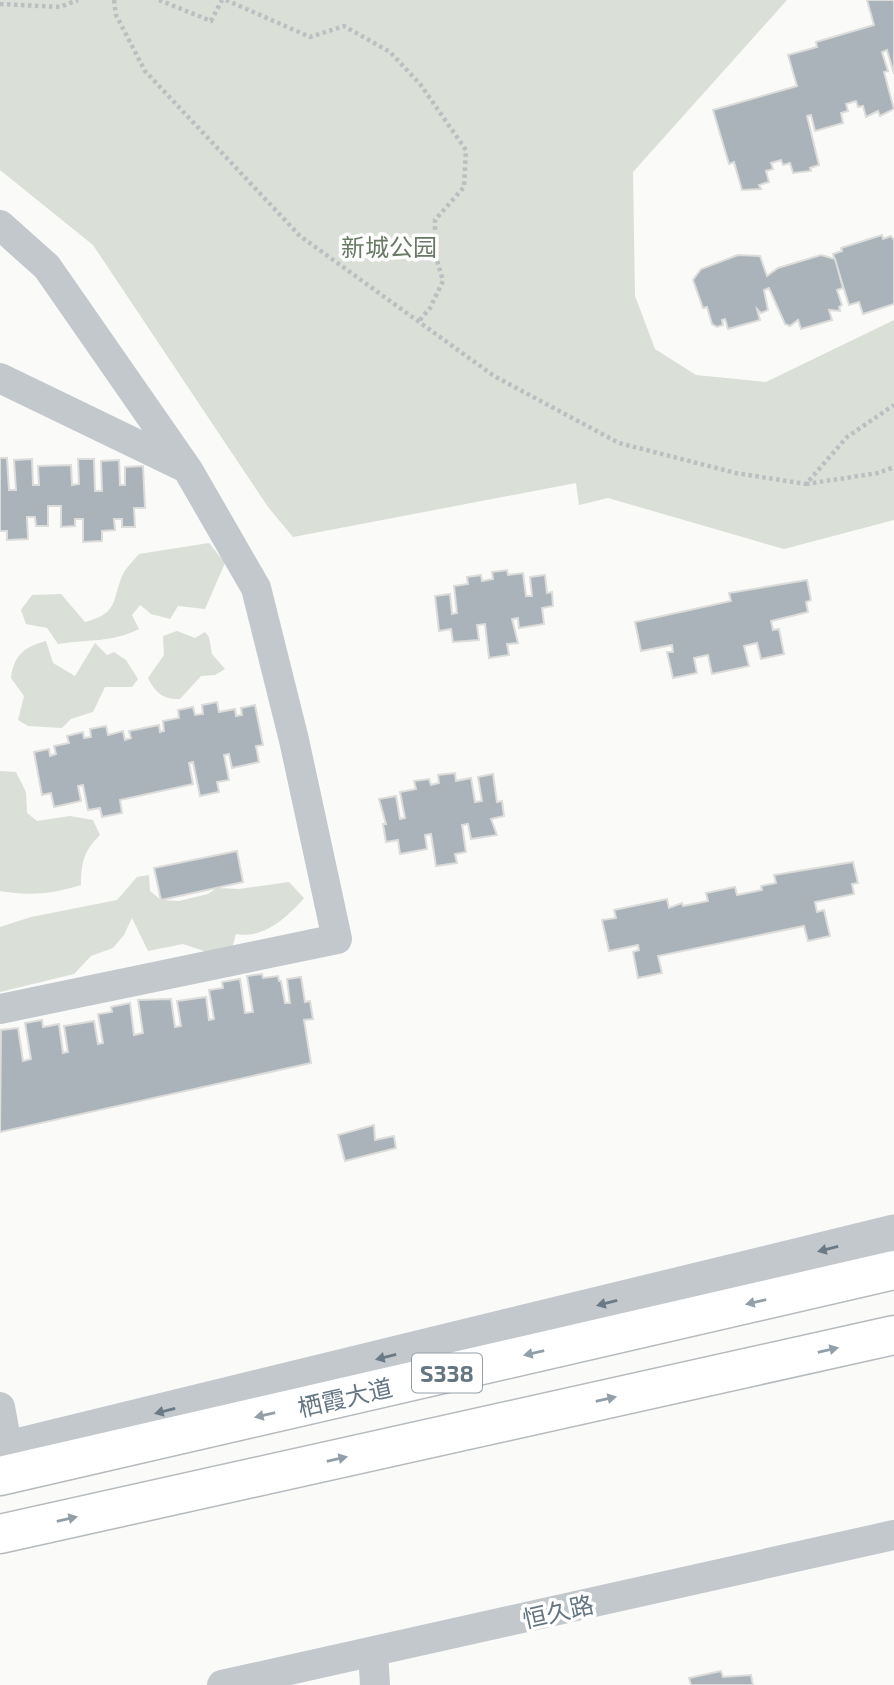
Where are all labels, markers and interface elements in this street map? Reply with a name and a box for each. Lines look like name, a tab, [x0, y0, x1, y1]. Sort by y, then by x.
park label: 新城公园	[341, 232, 437, 261]
one-way arrow	[817, 1244, 839, 1255]
one-way arrow	[745, 1297, 767, 1308]
one-way arrow	[596, 1298, 618, 1309]
one-way arrow	[818, 1344, 840, 1355]
one-way arrow	[523, 1348, 545, 1359]
one-way arrow	[375, 1352, 397, 1363]
road number: S338	[412, 1354, 482, 1392]
street label: 栖霞大道	[295, 1372, 395, 1422]
one-way arrow	[595, 1394, 617, 1405]
one-way arrow	[154, 1406, 176, 1417]
one-way arrow	[254, 1410, 276, 1421]
one-way arrow	[326, 1454, 348, 1465]
one-way arrow	[56, 1514, 78, 1525]
street label: 恒久路	[520, 1589, 596, 1633]

